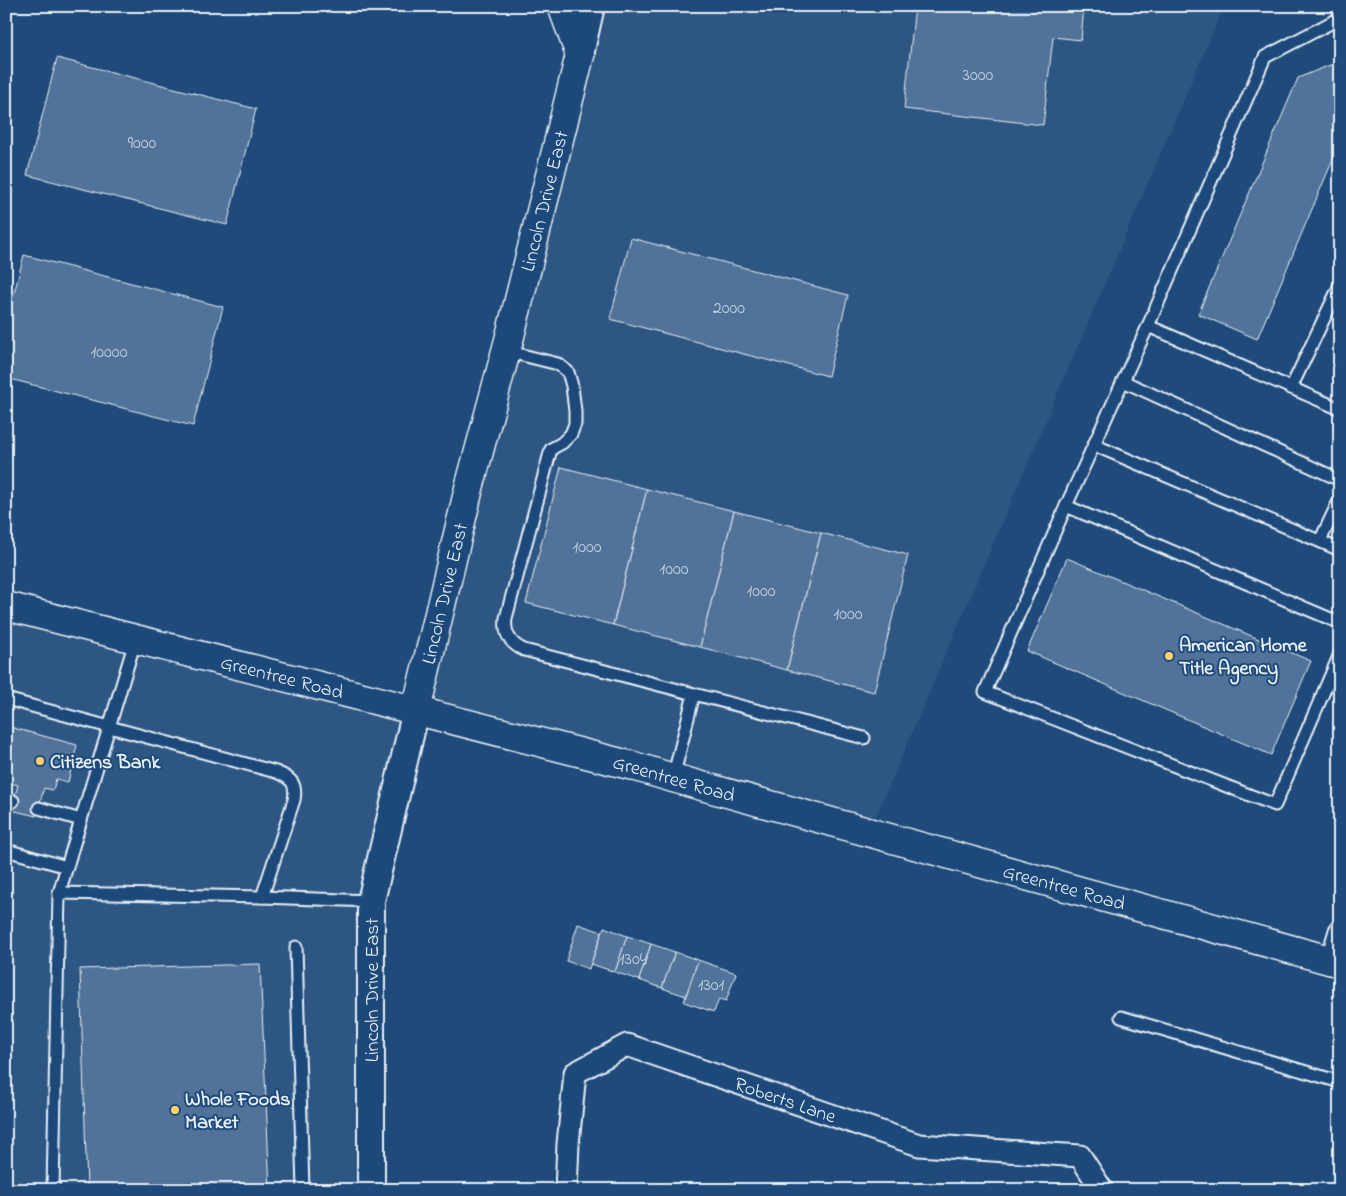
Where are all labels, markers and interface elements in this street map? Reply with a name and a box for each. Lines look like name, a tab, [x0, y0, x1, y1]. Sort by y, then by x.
house number: 3000	[963, 63, 994, 89]
street label: Lincoln Drive East	[515, 128, 578, 275]
house number: 9000	[128, 131, 157, 157]
house number: 2000	[713, 296, 745, 322]
house number: 10000	[91, 340, 128, 366]
street label: Lincoln Drive East	[415, 520, 477, 668]
house number: 1000	[572, 535, 602, 561]
house number: 1000	[659, 557, 689, 583]
house number: 1000	[746, 579, 776, 605]
house number: 1000	[833, 602, 863, 628]
place label: American Home Title Agency	[1179, 632, 1308, 685]
street label: Greentree Road	[217, 649, 346, 709]
marker: American Home Title Agency	[1163, 650, 1175, 662]
place label: Citizens Bank	[50, 749, 161, 778]
street label: Greentree Road	[609, 749, 738, 812]
marker: Citizens Bank	[34, 755, 46, 767]
street label: Greentree Road	[999, 858, 1128, 920]
street label: Lincoln Drive East	[359, 918, 388, 1062]
house number: 1304	[619, 947, 648, 973]
house number: 1301	[698, 973, 725, 999]
street label: Roberts Lane	[730, 1071, 839, 1132]
place label: Whole Foods Market	[185, 1086, 291, 1138]
marker: Whole Foods Market	[169, 1104, 181, 1116]

